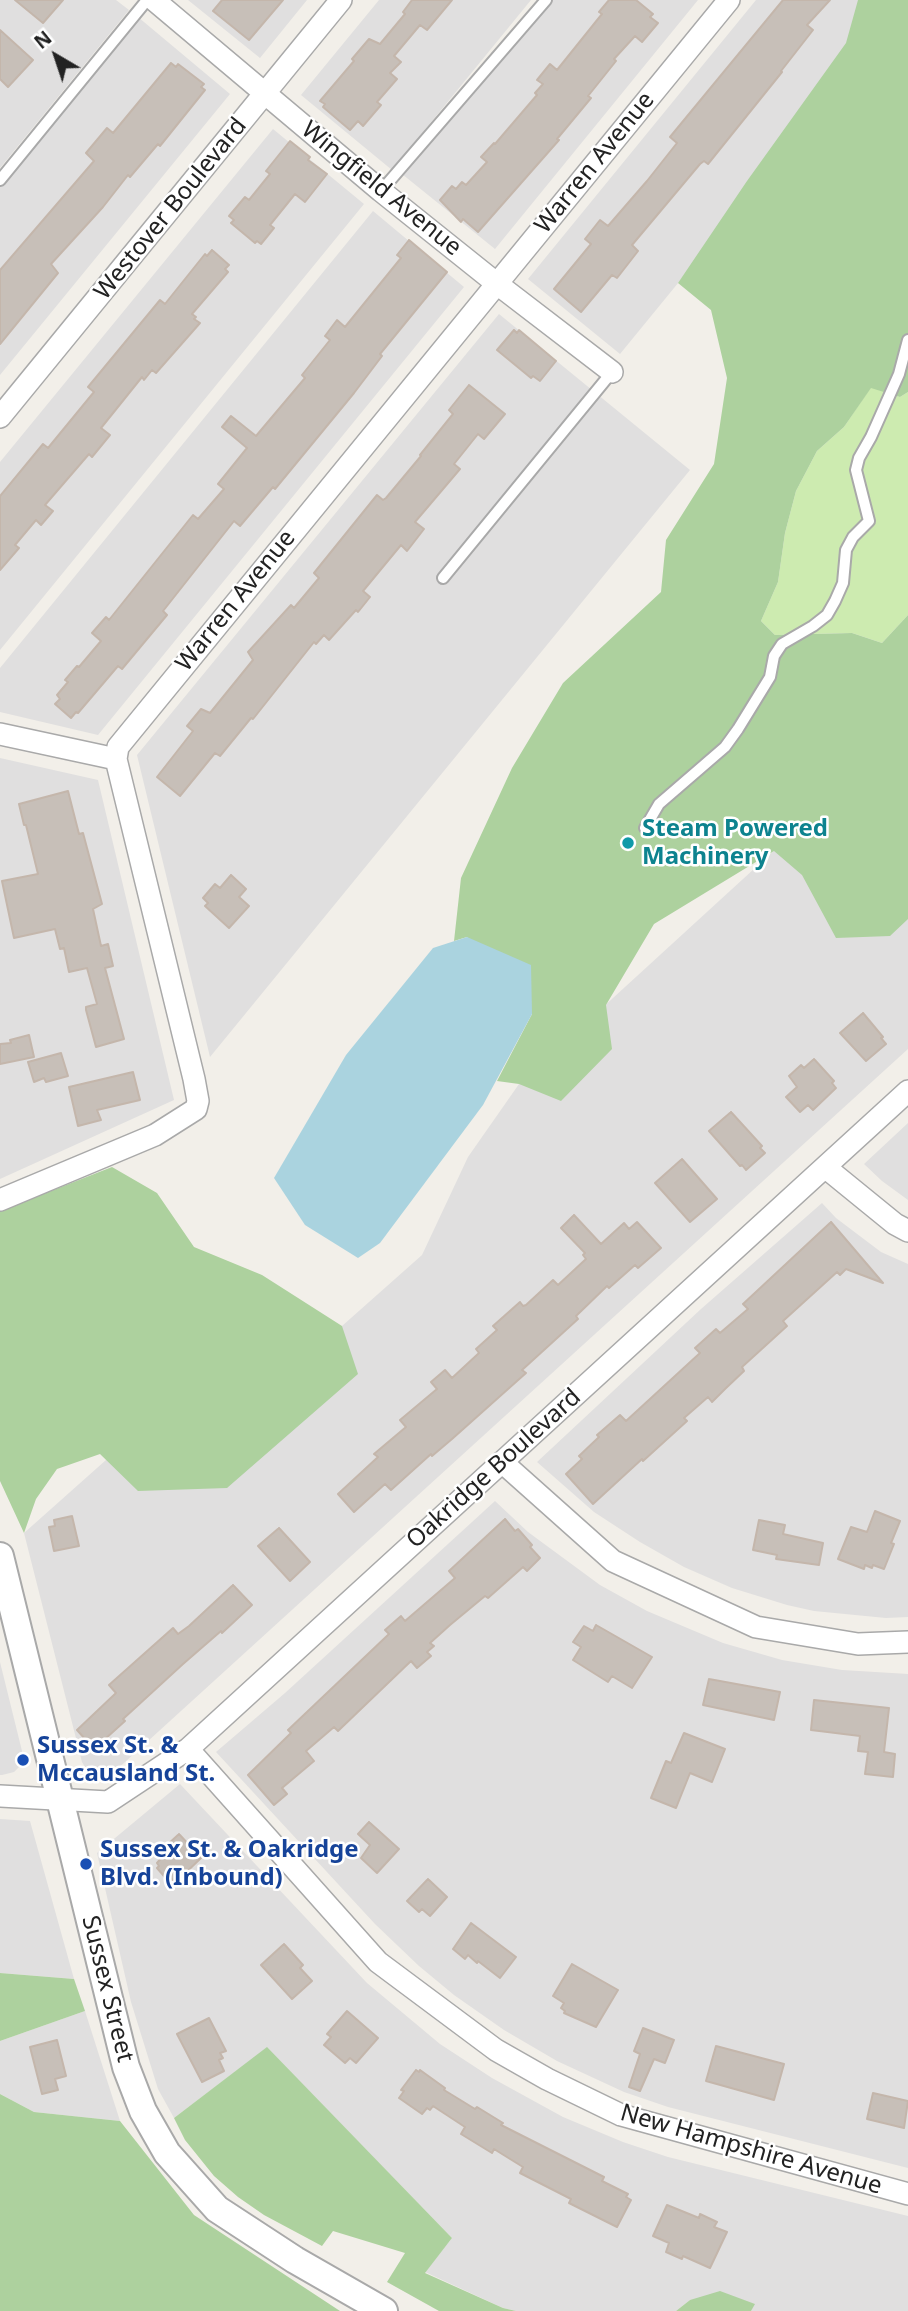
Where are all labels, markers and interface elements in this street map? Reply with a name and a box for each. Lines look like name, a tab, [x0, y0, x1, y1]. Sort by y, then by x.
north arrow	[21, 21, 91, 91]
text: N	[29, 25, 57, 55]
street label: Warren Avenue	[529, 87, 661, 239]
street label: Westover Boulevard	[89, 112, 253, 306]
street label: Wingfield Avenue	[295, 116, 467, 262]
street label: Warren Avenue	[170, 525, 302, 677]
place label: Steam Powered Machinery	[642, 815, 828, 871]
marker: Steam Powered Machinery	[620, 835, 636, 851]
street label: Oakridge Boulevard	[401, 1383, 587, 1555]
place label: Sussex St. & Mccausland St.	[37, 1732, 215, 1788]
marker: Sussex St. & Mccausland St.	[15, 1752, 31, 1768]
place label: Sussex St. & Oakridge Blvd. (Inbound)	[100, 1836, 359, 1892]
marker: Sussex St. & Oakridge Blvd. (Inbound)	[78, 1856, 94, 1872]
street label: Sussex Street	[75, 1913, 139, 2065]
street label: New Hampshire Avenue	[617, 2099, 885, 2201]

